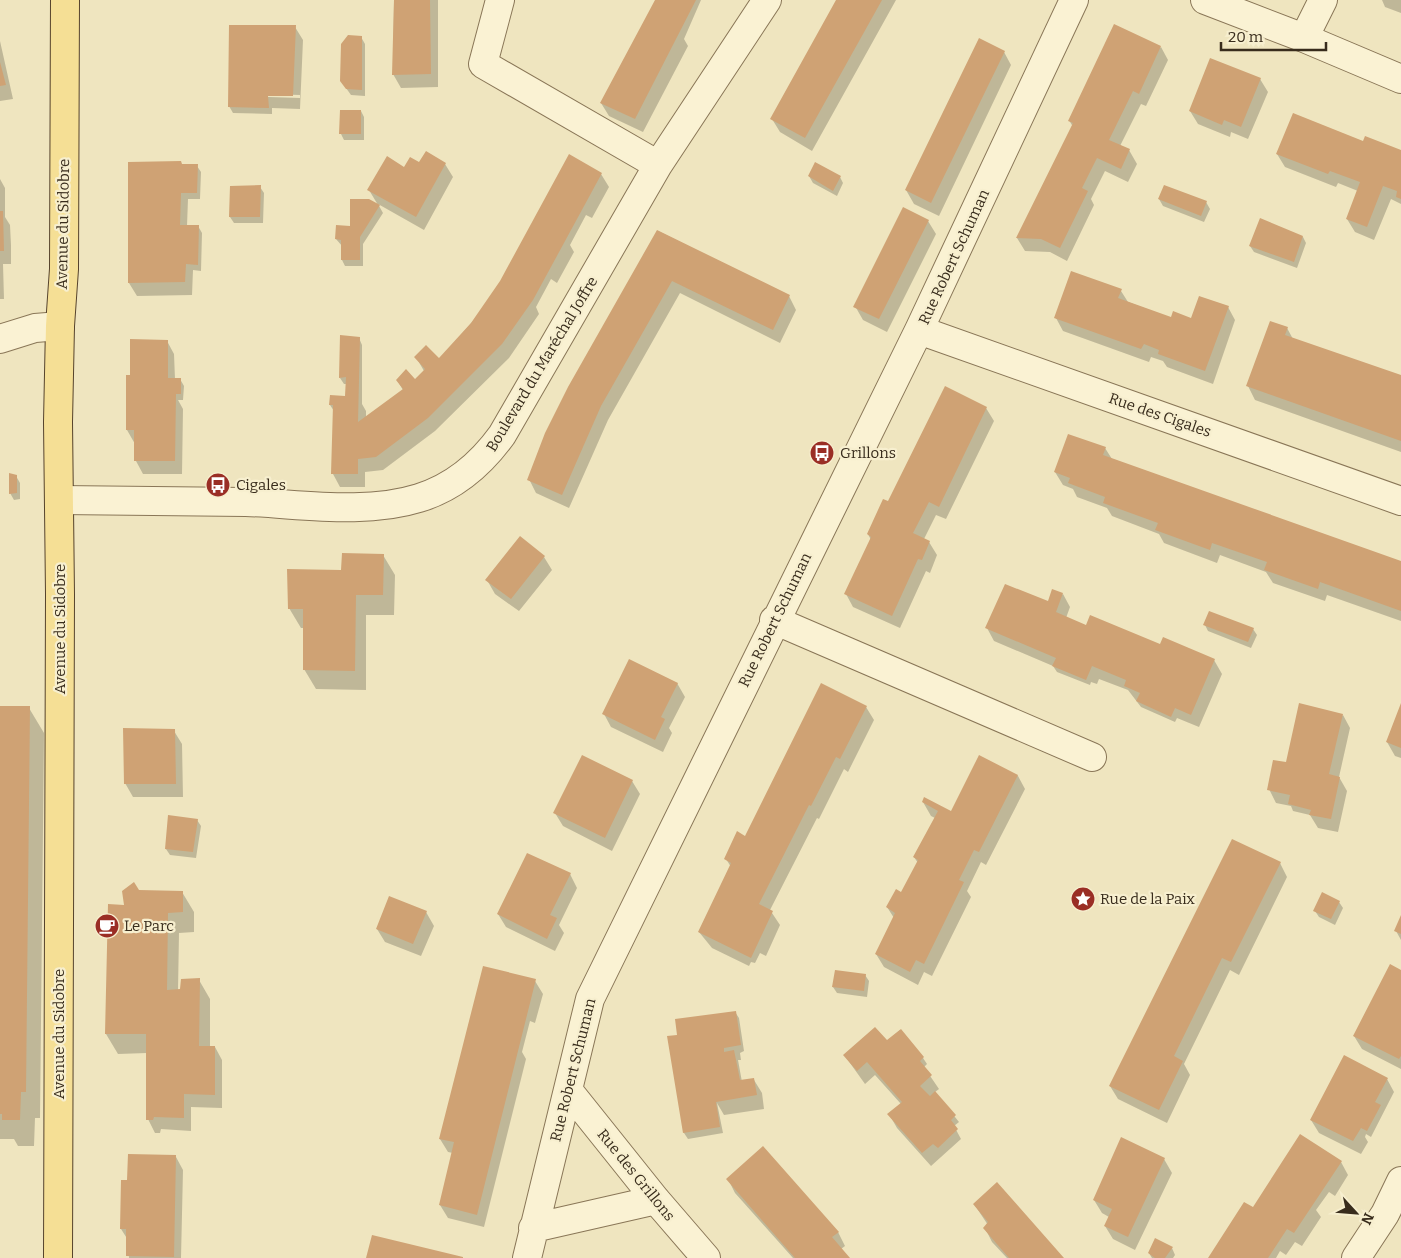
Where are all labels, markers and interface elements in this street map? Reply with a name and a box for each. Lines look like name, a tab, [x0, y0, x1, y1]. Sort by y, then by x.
scale bar	[1221, 20, 1326, 52]
text: 20 m	[1228, 28, 1264, 46]
street label: Avenue du Sidobre	[53, 159, 73, 289]
street label: Rue Robert Schuman	[915, 186, 993, 327]
street label: Boulevard du Maréchal Joffre	[482, 273, 602, 455]
street label: Rue des Cigales	[1106, 389, 1214, 441]
bus stop icon: Grillons	[809, 440, 835, 466]
place label: Grillons	[840, 444, 896, 462]
bus stop icon: Cigales	[205, 472, 231, 498]
place label: Cigales	[236, 476, 286, 494]
street label: Rue Robert Schuman	[735, 549, 816, 690]
street label: Avenue du Sidobre	[51, 564, 69, 694]
place icon: Rue de la Paix	[1070, 886, 1096, 912]
place label: Rue de la Paix	[1100, 890, 1195, 908]
cafe icon: Le Parc	[94, 913, 120, 939]
place label: Le Parc	[124, 917, 174, 935]
street label: Avenue du Sidobre	[50, 969, 68, 1099]
street label: Rue Robert Schuman	[546, 996, 600, 1144]
street label: Rue des Grillons	[593, 1125, 679, 1225]
north arrow	[1331, 1188, 1381, 1238]
text: N	[1357, 1210, 1377, 1227]

